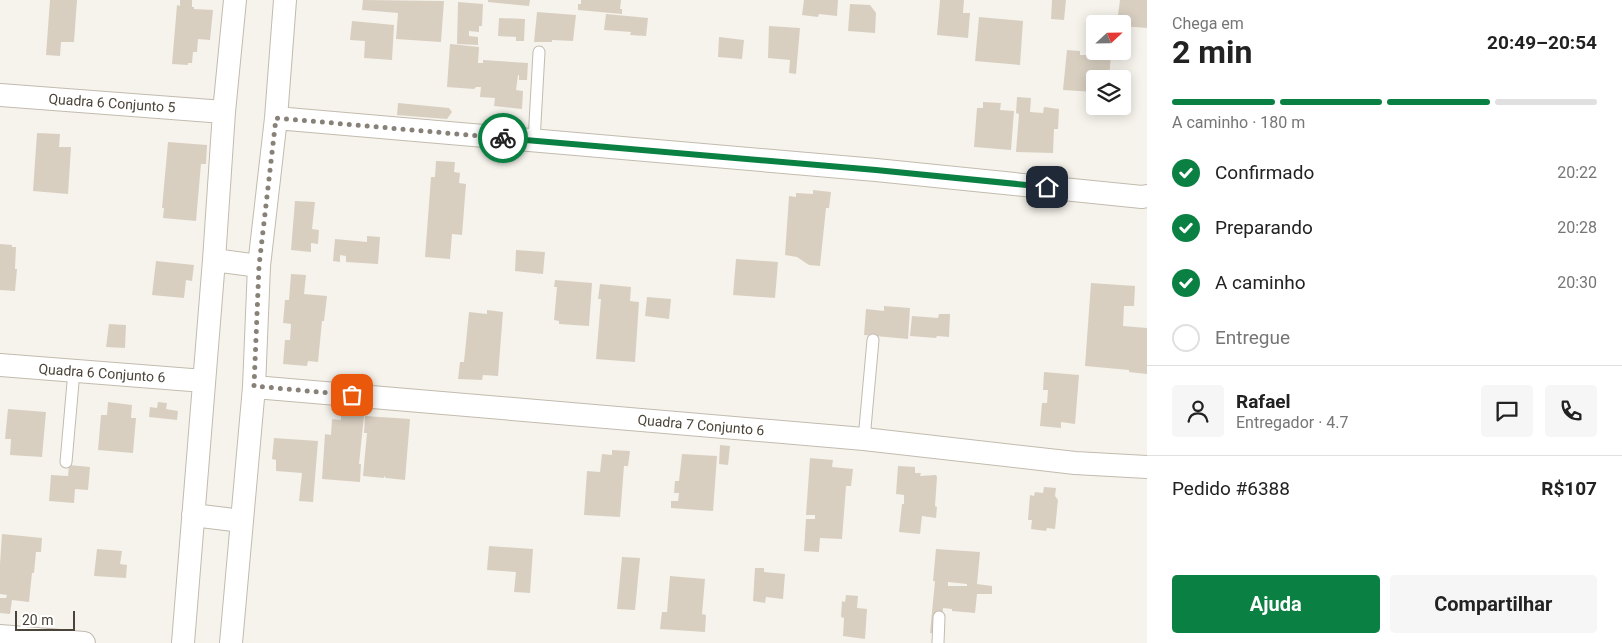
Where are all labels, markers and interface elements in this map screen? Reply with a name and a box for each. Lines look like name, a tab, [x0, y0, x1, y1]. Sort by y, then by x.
text: Chega em	[1172, 14, 1244, 33]
north arrow	[1086, 15, 1131, 60]
map controls	[1086, 15, 1131, 115]
text: 20:49–20:54	[1487, 31, 1597, 54]
text: 2 min	[1172, 33, 1252, 71]
button: layers	[1086, 70, 1131, 115]
street label: Quadra 6 Conjunto 5	[48, 91, 176, 115]
courier	[478, 113, 528, 163]
text: A caminho · 180 m	[1172, 113, 1305, 132]
icon: bike	[489, 124, 517, 152]
icon: check	[1172, 159, 1200, 187]
text: Confirmado	[1215, 161, 1314, 184]
text: 20:22	[1557, 163, 1597, 182]
pin	[1026, 166, 1068, 208]
icon: home	[1033, 173, 1061, 201]
icon: check	[1172, 214, 1200, 242]
text: Preparando	[1215, 216, 1313, 239]
text: 20:28	[1557, 218, 1597, 237]
icon: check	[1172, 269, 1200, 297]
text: A caminho	[1215, 271, 1305, 294]
text: 20:30	[1557, 273, 1597, 292]
text: Entregue	[1215, 326, 1290, 349]
street label: Quadra 6 Conjunto 6	[38, 361, 166, 385]
pin	[331, 374, 373, 416]
icon: bag	[338, 381, 366, 409]
button: person	[1172, 385, 1224, 437]
button: chat	[1481, 385, 1533, 437]
button: phone	[1545, 385, 1597, 437]
text: Rafael	[1236, 390, 1291, 413]
street label: Quadra 7 Conjunto 6	[637, 411, 765, 439]
text: Entregador · 4.7	[1236, 413, 1349, 432]
text: Pedido #6388	[1172, 477, 1290, 500]
text: R$107	[1541, 477, 1597, 500]
button: Ajuda	[1172, 575, 1380, 633]
button: Compartilhar	[1390, 575, 1597, 633]
scale bar	[15, 608, 75, 631]
text: 20 m	[22, 612, 54, 628]

